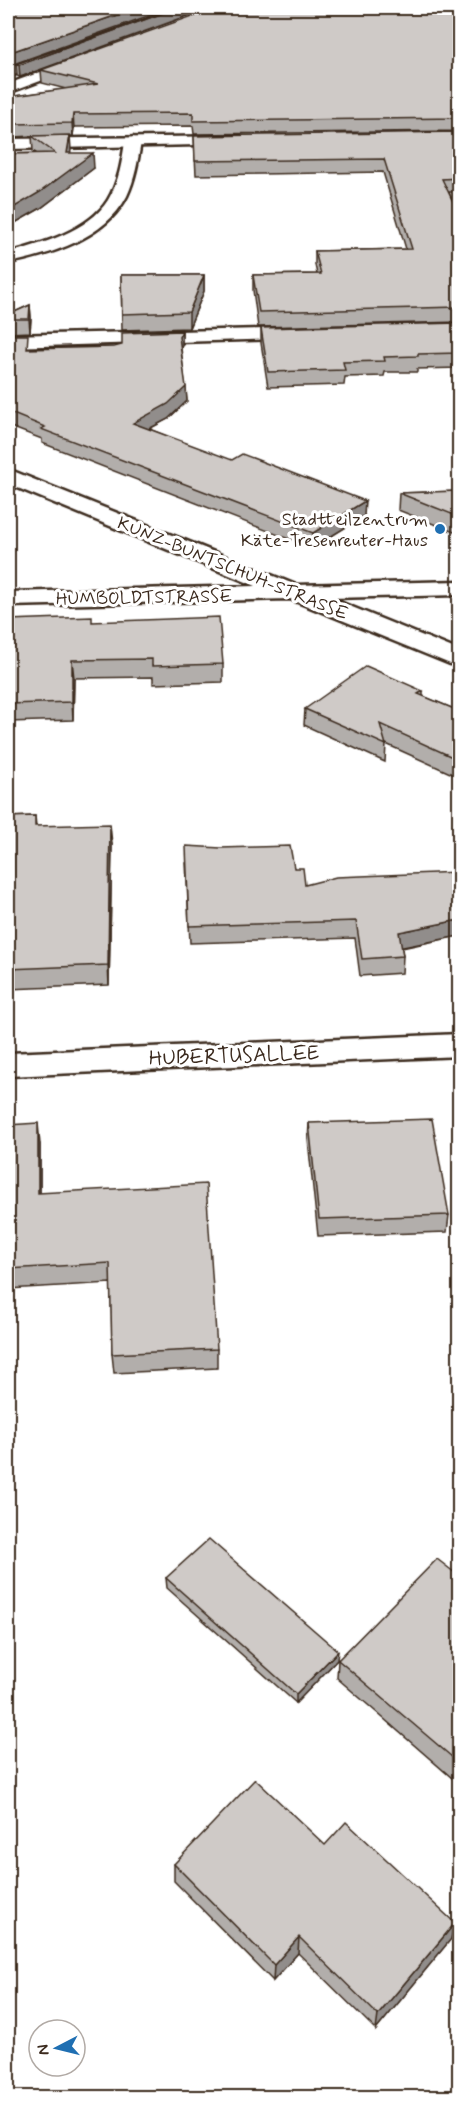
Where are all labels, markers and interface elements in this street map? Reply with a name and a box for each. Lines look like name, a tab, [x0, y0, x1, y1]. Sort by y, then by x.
place label: Stadtteilzentrum Käte-Tresenreuter-Haus	[241, 508, 428, 553]
street label: KUNZ-BUNTSCHUH-STRASSE	[114, 512, 352, 626]
marker: Stadtteilzentrum Käte-Tresenreuter-Haus	[433, 522, 447, 536]
street label: HUMBOLDTSTRASSE	[56, 584, 233, 612]
street label: HUBERTUSALLEE	[148, 1039, 320, 1073]
north arrow	[27, 2018, 87, 2078]
text: N	[33, 2043, 55, 2056]

